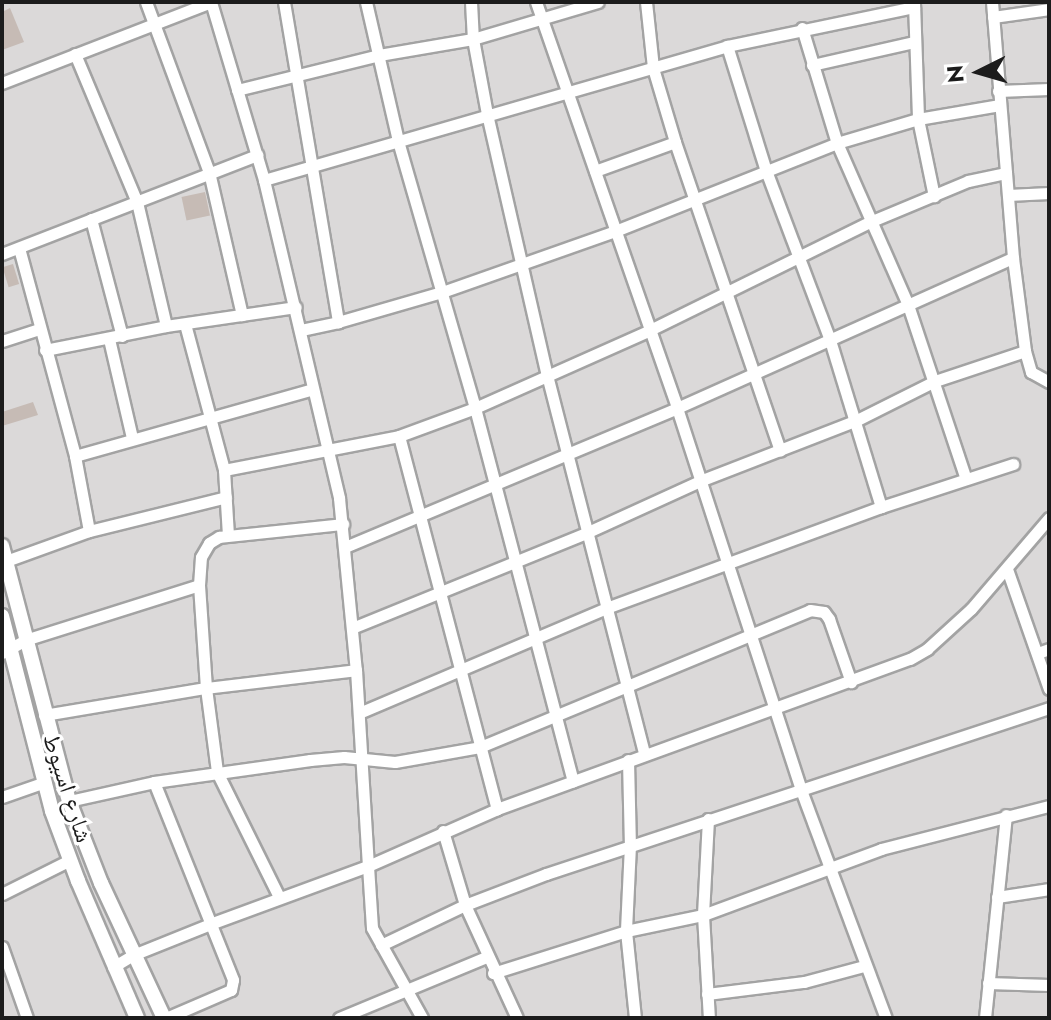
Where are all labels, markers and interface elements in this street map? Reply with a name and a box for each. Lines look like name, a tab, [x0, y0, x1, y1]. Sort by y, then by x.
north arrow	[939, 32, 1019, 112]
text: N	[938, 64, 972, 84]
street label: شارع اسيوط	[37, 730, 99, 846]

